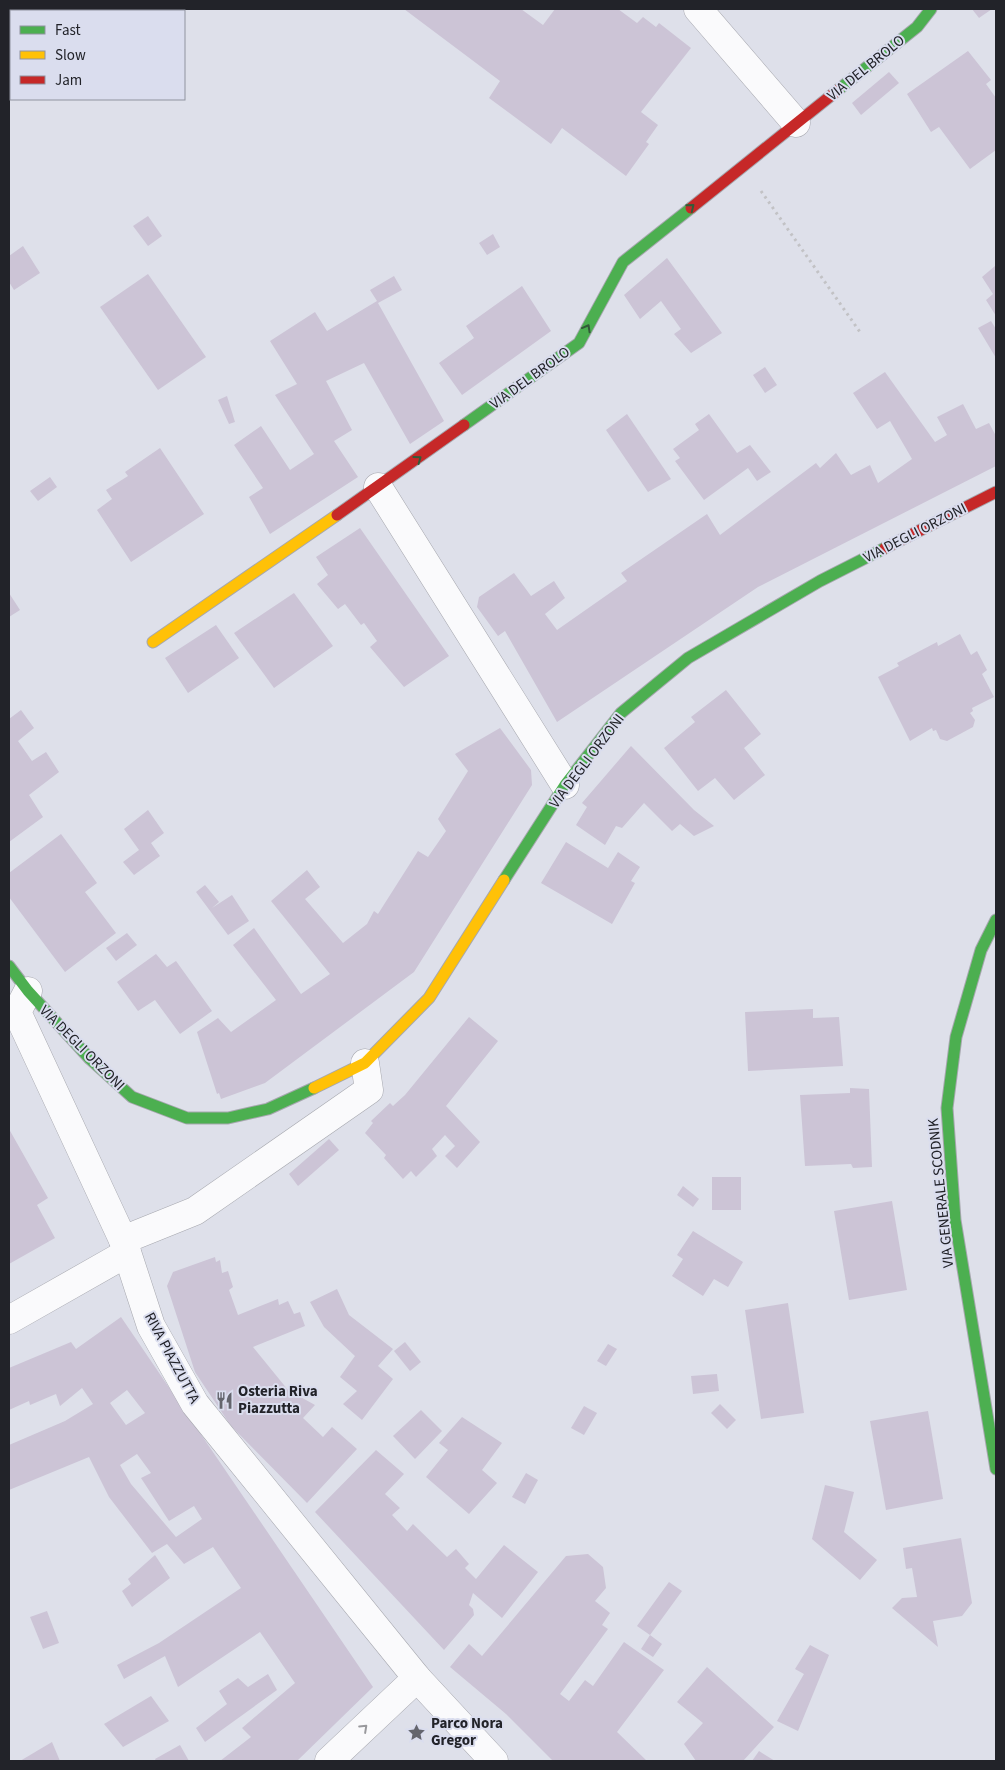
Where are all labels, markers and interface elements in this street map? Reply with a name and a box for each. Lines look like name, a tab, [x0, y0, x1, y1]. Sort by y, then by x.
legend	[10, 10, 185, 100]
text: Fast	[55, 20, 81, 41]
street label: VIA DEL BROLO	[823, 30, 909, 106]
text: Slow	[55, 45, 86, 66]
text: Jam	[55, 70, 82, 91]
one-way arrow	[685, 205, 694, 213]
one-way arrow	[581, 324, 591, 333]
street label: VIA DEL BROLO	[486, 342, 574, 414]
one-way arrow	[412, 456, 422, 465]
street label: VIA DEGLI ORZONI	[860, 498, 970, 568]
street label: VIA DEGLI ORZONI	[545, 709, 629, 813]
street label: VIA DEGLI ORZONI	[35, 1001, 129, 1095]
street label: VIA GENERALE SCODNIK	[923, 1117, 959, 1269]
street label: RIVA PIAZZUTTA	[139, 1309, 205, 1408]
place label: Osteria Riva Piazzutta	[238, 1381, 318, 1419]
restaurant icon: Osteria Riva Piazzutta	[214, 1390, 234, 1410]
place label: Parco Nora Gregor	[431, 1713, 503, 1751]
place icon: Parco Nora Gregor	[407, 1722, 427, 1742]
one-way arrow	[359, 1725, 368, 1734]

